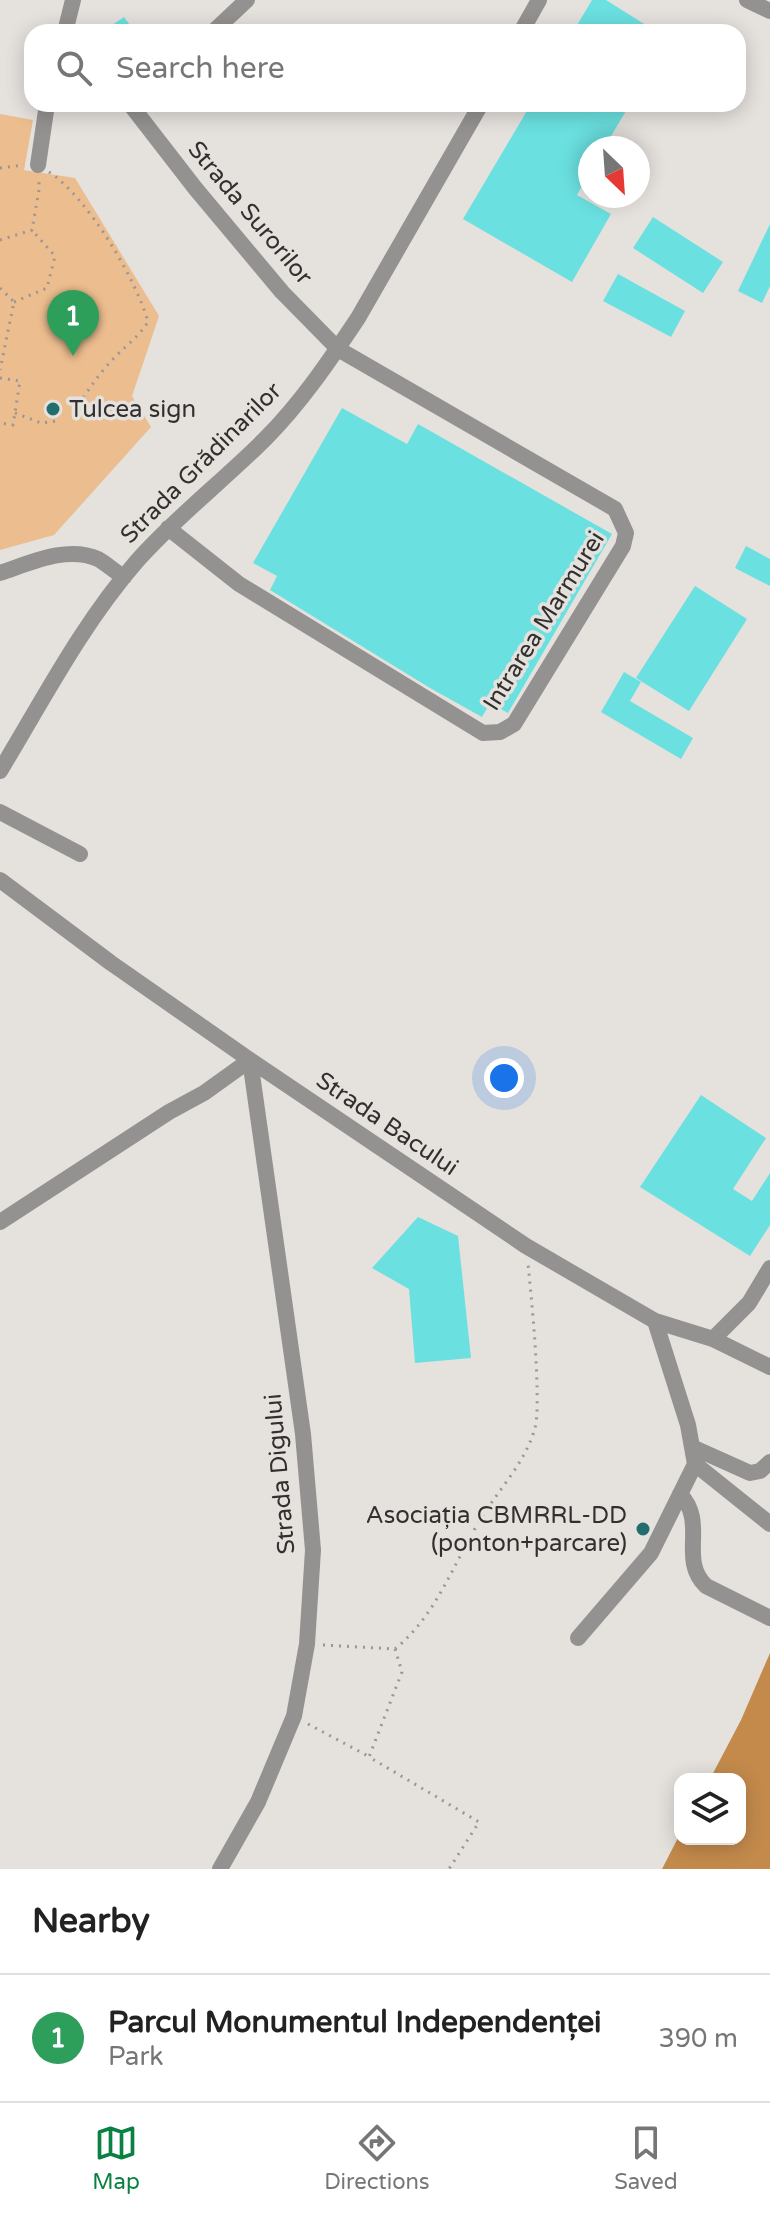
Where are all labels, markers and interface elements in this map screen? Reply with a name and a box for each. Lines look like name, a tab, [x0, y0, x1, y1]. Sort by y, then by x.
search box	[24, 24, 746, 112]
icon: search	[52, 46, 96, 90]
text: Search here	[116, 50, 285, 87]
street label: Strada Surorilor	[182, 135, 319, 291]
north arrow	[578, 136, 650, 208]
pin: 1	[47, 290, 99, 356]
street label: Strada Grădinarilor	[114, 376, 288, 550]
place label: Tulcea sign	[69, 395, 196, 424]
marker: Tulcea sign	[44, 400, 62, 418]
street label: Intrarea Marmurei	[477, 526, 611, 716]
your location	[484, 1058, 524, 1098]
street label: Strada Bacului	[310, 1066, 464, 1182]
street label: Strada Digului	[259, 1393, 301, 1555]
place label: Asociația CBMRRL-DD (ponton+parcare)	[366, 1501, 627, 1558]
marker: Asociația CBMRRL-DD (ponton+parcare)	[634, 1520, 652, 1538]
map controls	[674, 1773, 746, 1845]
button: layers	[674, 1773, 746, 1845]
text: Nearby	[32, 1901, 150, 1942]
text: Parcul Monumentul Independenței	[108, 2004, 602, 2041]
text: 1	[50, 2023, 66, 2054]
text: 390 m	[658, 2023, 738, 2054]
text: Park	[108, 2041, 164, 2072]
tab: Map	[92, 2121, 140, 2195]
tab: Directions	[324, 2121, 430, 2195]
tab: Saved	[614, 2121, 678, 2195]

